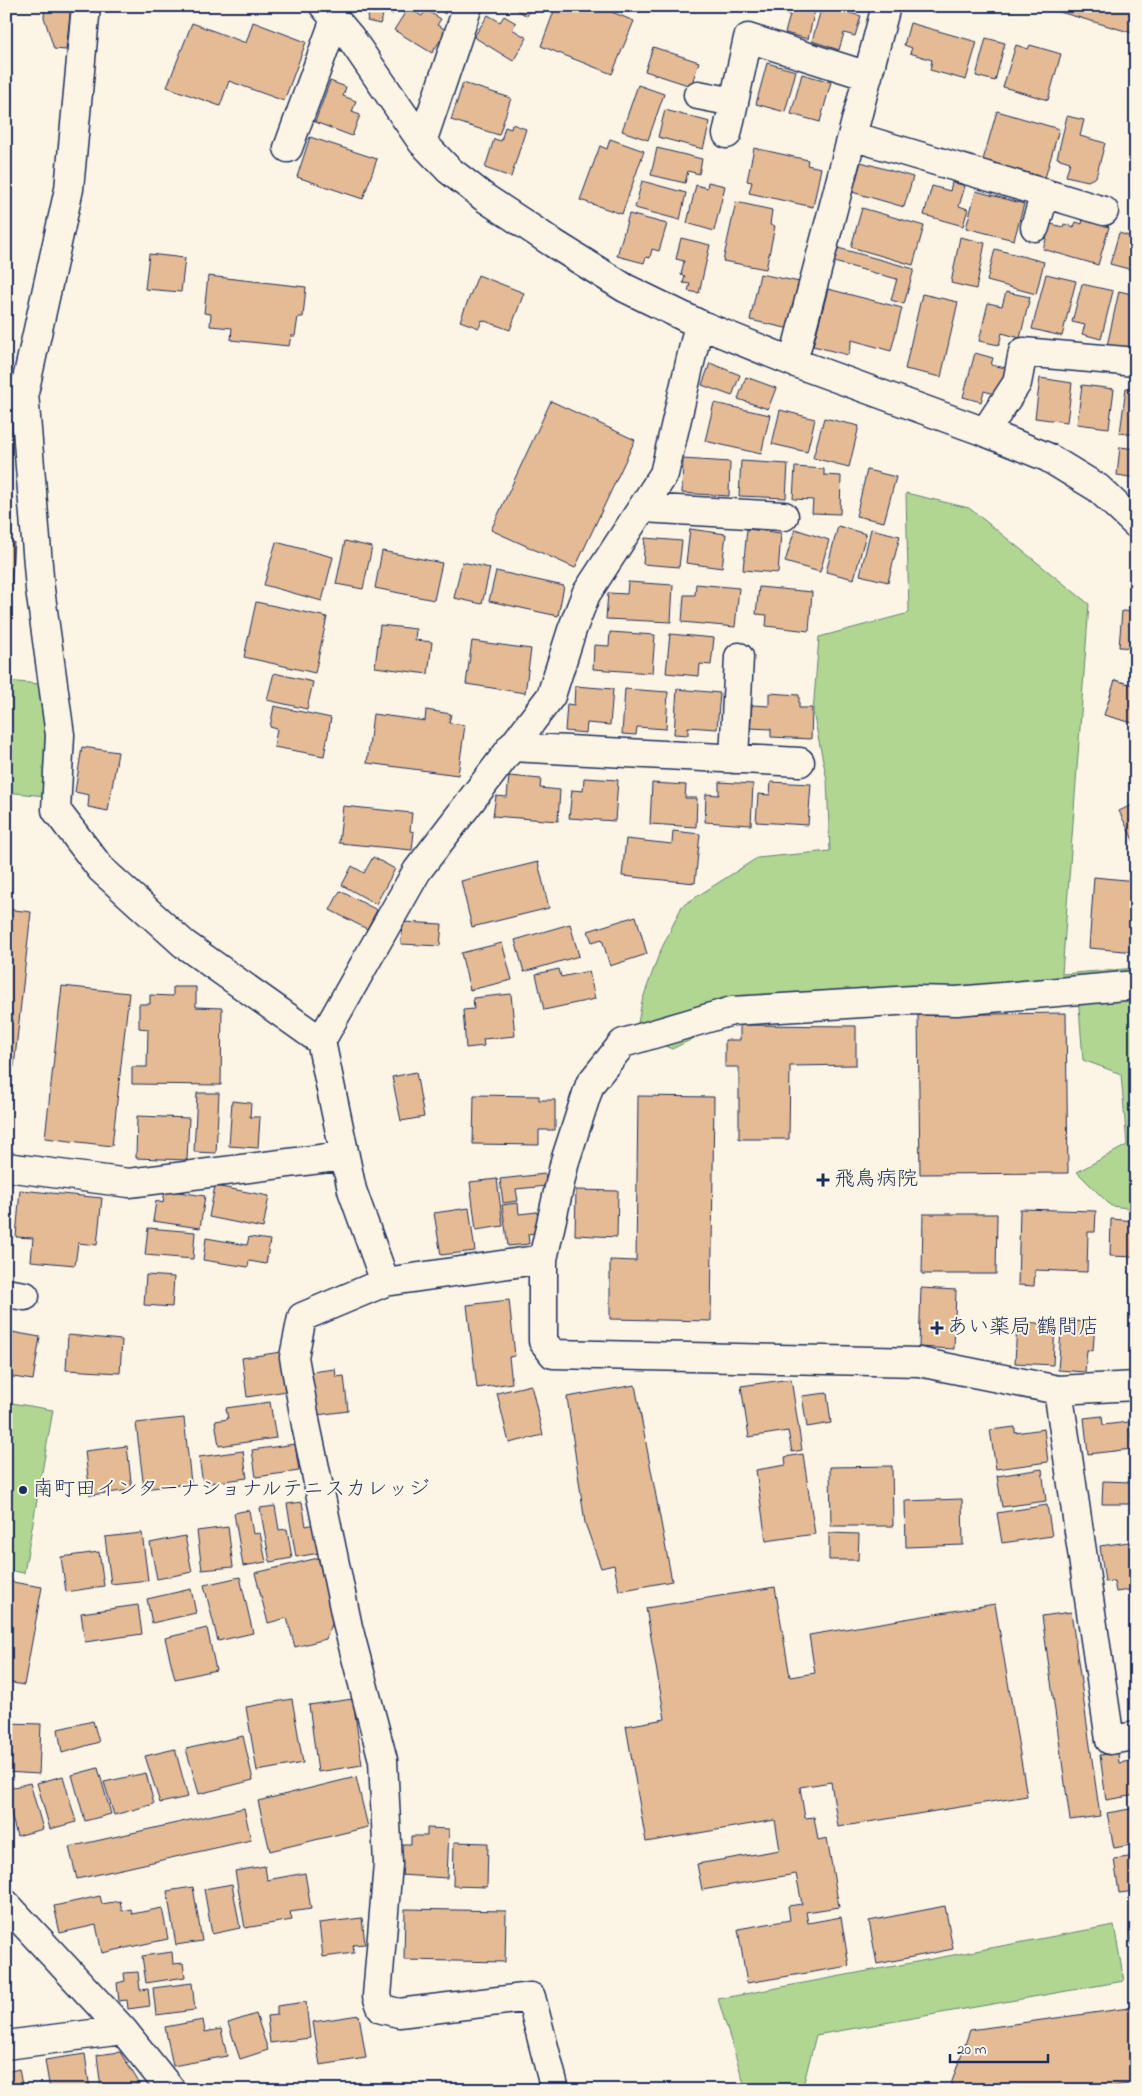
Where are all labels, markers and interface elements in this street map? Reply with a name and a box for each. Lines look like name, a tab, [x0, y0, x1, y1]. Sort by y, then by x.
place label: 飛鳥病院	[834, 1165, 918, 1195]
marker: 飛鳥病院	[816, 1173, 830, 1187]
place label: あい薬局 鶴間店	[947, 1313, 1099, 1343]
marker: あい薬局 鶴間店	[931, 1322, 943, 1334]
place label: 南町田インターナショナルテニスカレッジ	[33, 1475, 429, 1505]
marker: 南町田インターナショナルテニスカレッジ	[17, 1484, 29, 1496]
scale bar	[950, 2031, 1047, 2063]
text: 20 m	[957, 2039, 987, 2061]

